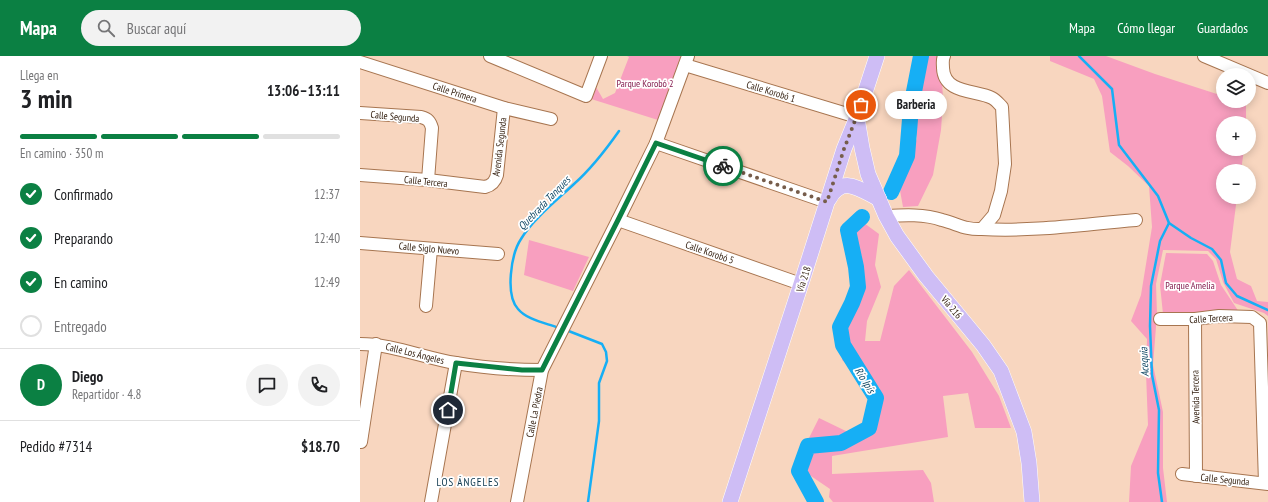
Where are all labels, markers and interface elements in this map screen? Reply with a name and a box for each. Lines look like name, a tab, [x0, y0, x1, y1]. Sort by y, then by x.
search box	[81, 10, 361, 46]
text: Mapa	[20, 16, 57, 40]
icon: search	[95, 17, 117, 39]
text: Buscar aquí	[127, 19, 186, 38]
text: Mapa	[1069, 19, 1095, 37]
text: Cómo llegar	[1117, 19, 1175, 37]
text: Guardados	[1197, 19, 1248, 37]
text: Llega en	[20, 67, 58, 84]
map controls	[1216, 68, 1256, 204]
button: layers	[1216, 68, 1256, 108]
park label: Parque Korobó 2	[616, 77, 674, 90]
street label: Calle Korobó 1	[745, 78, 797, 105]
street label: Calle Primera	[431, 79, 479, 106]
text: 13:06–13:11	[267, 81, 340, 100]
text: 3 min	[20, 82, 73, 115]
pin	[844, 88, 878, 122]
callout: Barberia	[885, 91, 947, 119]
icon: bag	[850, 94, 872, 116]
text: Barberia	[897, 96, 935, 113]
street label: Calle Segunda	[370, 108, 420, 125]
button: +	[1216, 116, 1256, 156]
street label: Avenida Segunda	[489, 117, 510, 177]
text: En camino · 350 m	[20, 145, 104, 162]
courier	[703, 146, 743, 186]
icon: bike	[712, 155, 734, 177]
button: −	[1216, 164, 1256, 204]
water label: Quebrada Tanques	[515, 172, 574, 233]
street label: Calle Tercera	[404, 173, 448, 190]
icon: check	[20, 183, 42, 205]
text: Confirmado	[54, 185, 113, 204]
text: 12:37	[314, 186, 340, 203]
icon: check	[20, 227, 42, 249]
text: Preparando	[54, 229, 113, 248]
text: 12:40	[314, 230, 340, 247]
street label: Calle Korobó 5	[684, 238, 736, 267]
street label: Calle Siglo Nuevo	[398, 239, 460, 258]
street label: Vía 218	[793, 265, 814, 295]
icon: check	[20, 271, 42, 293]
text: En camino	[54, 273, 108, 292]
text: 12:49	[314, 274, 340, 291]
park label: Parque Amelia	[1165, 279, 1215, 292]
street label: Vía 216	[938, 292, 965, 322]
street label: Calle Tercera	[1189, 311, 1233, 326]
text: Entregado	[54, 317, 107, 336]
street label: Calle Los Ángeles	[384, 340, 446, 367]
water label: Acequia	[1136, 346, 1152, 377]
button: chat	[246, 364, 288, 406]
button: phone	[298, 364, 340, 406]
water label: Río Ipís	[852, 364, 879, 397]
text: Diego	[72, 367, 103, 386]
street label: Avenida Tercera	[1189, 370, 1202, 424]
text: D	[37, 375, 45, 394]
text: Repartidor · 4.8	[72, 386, 141, 403]
street label: Calle La Piedra	[523, 386, 546, 439]
pin	[431, 393, 465, 427]
icon: home	[437, 399, 459, 421]
text: Pedido #7314	[20, 437, 92, 456]
text: $18.70	[301, 437, 340, 456]
street label: Calle Segunda	[1200, 470, 1250, 489]
district label: LOS ÁNGELES	[437, 475, 499, 489]

